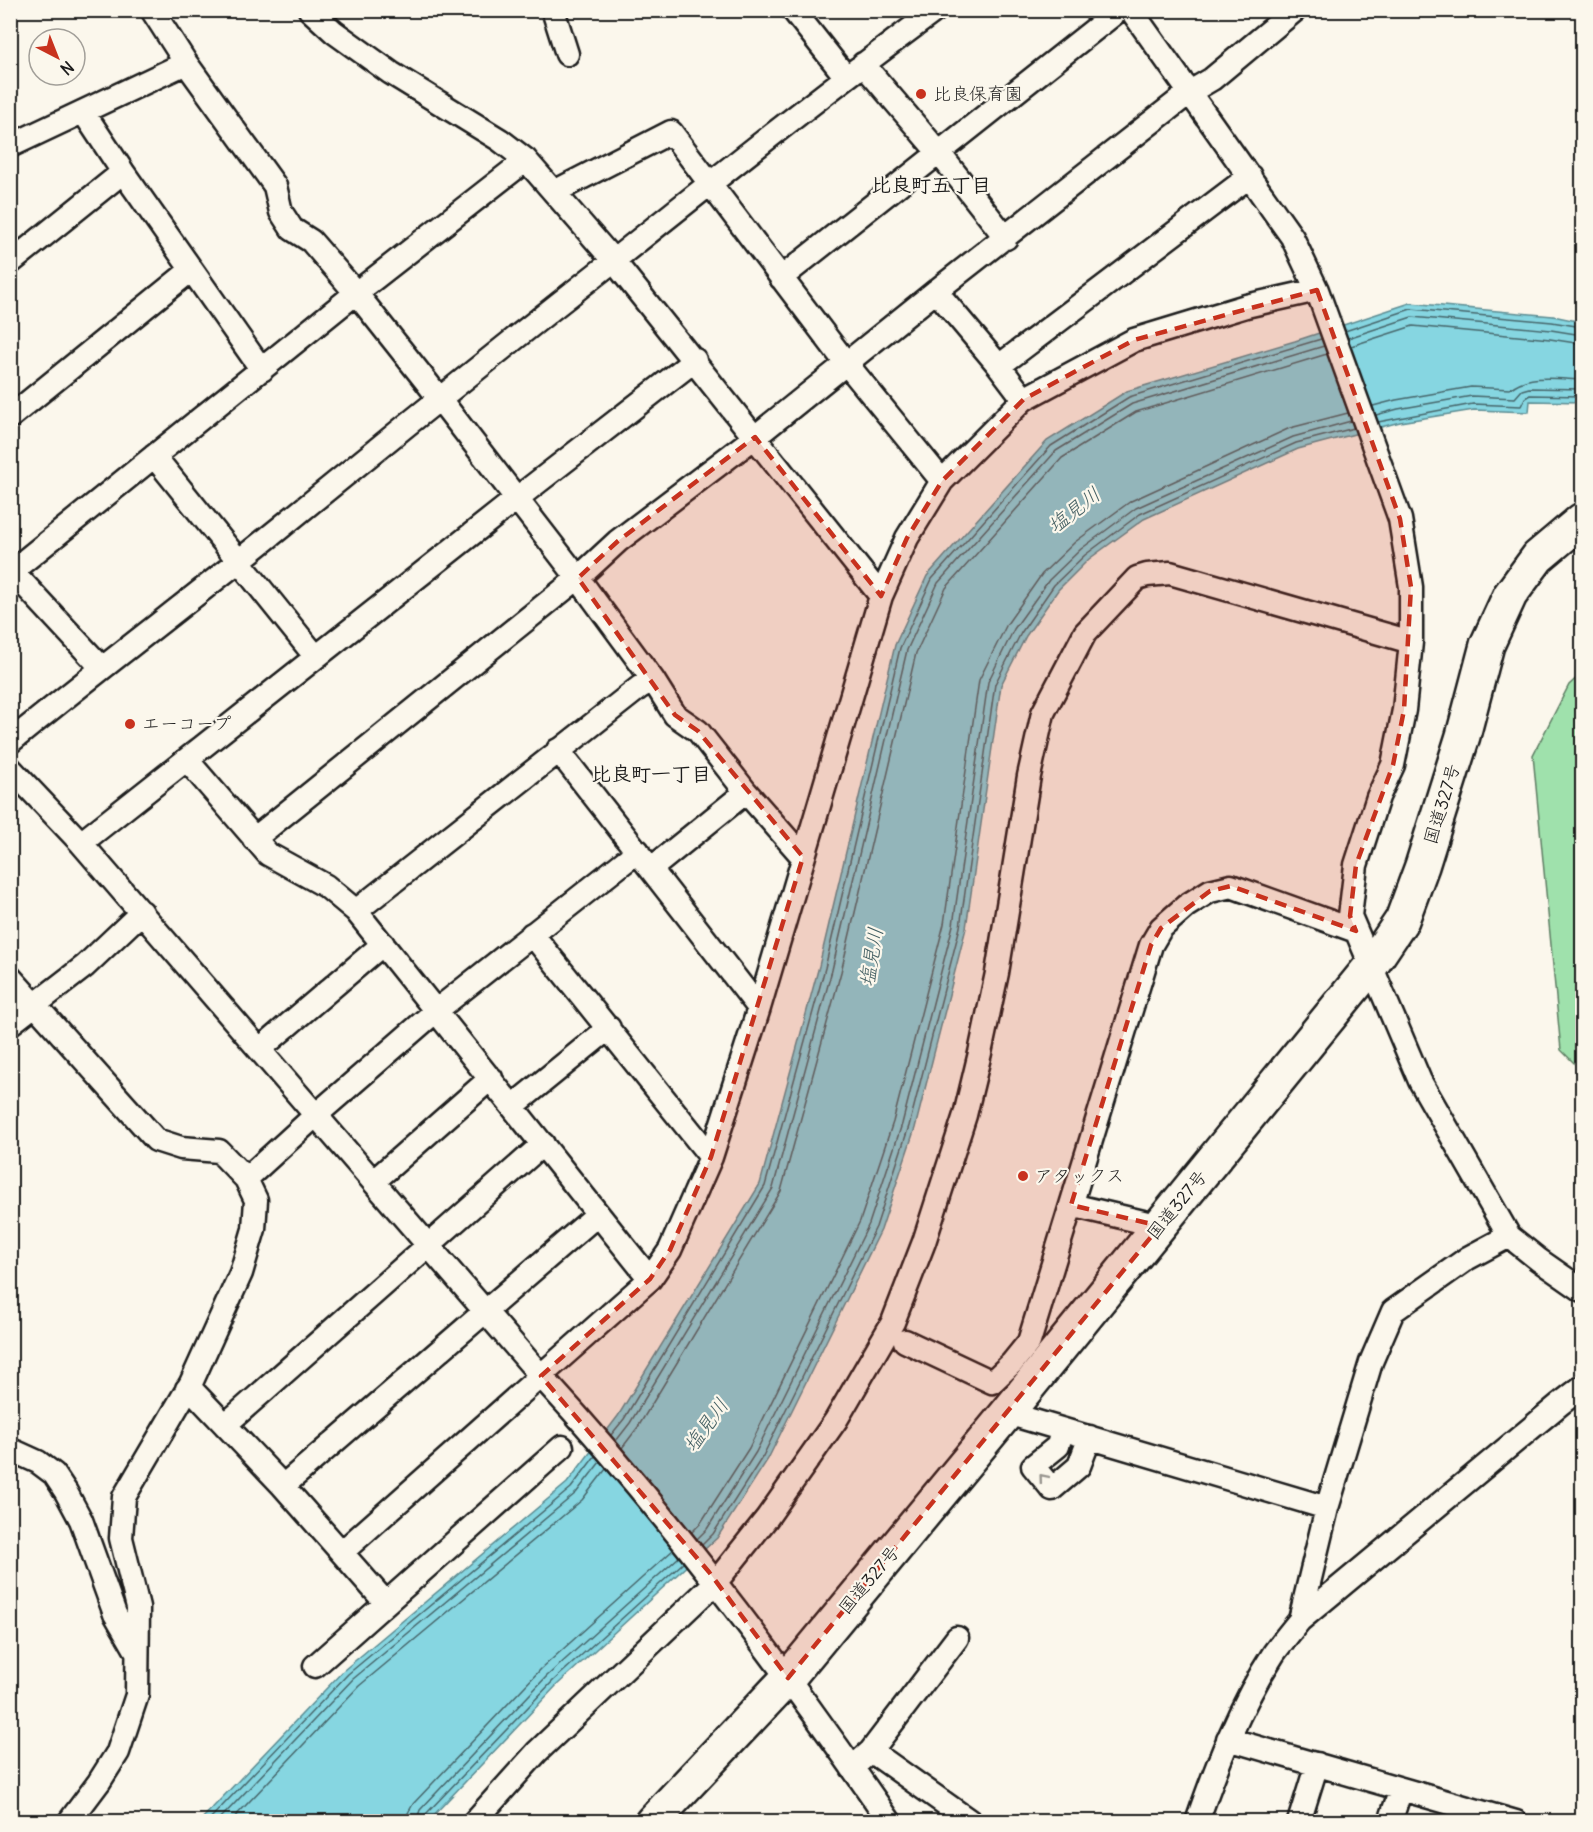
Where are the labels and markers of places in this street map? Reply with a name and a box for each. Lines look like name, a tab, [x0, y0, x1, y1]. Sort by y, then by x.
place label: 比良保育園	[933, 82, 1023, 105]
marker: 比良保育園	[914, 87, 928, 101]
place label: エーコープ	[142, 712, 231, 735]
marker: エーコープ	[123, 717, 137, 731]
place label: アタックス	[1035, 1164, 1124, 1187]
marker: アタックス	[1016, 1169, 1030, 1183]

